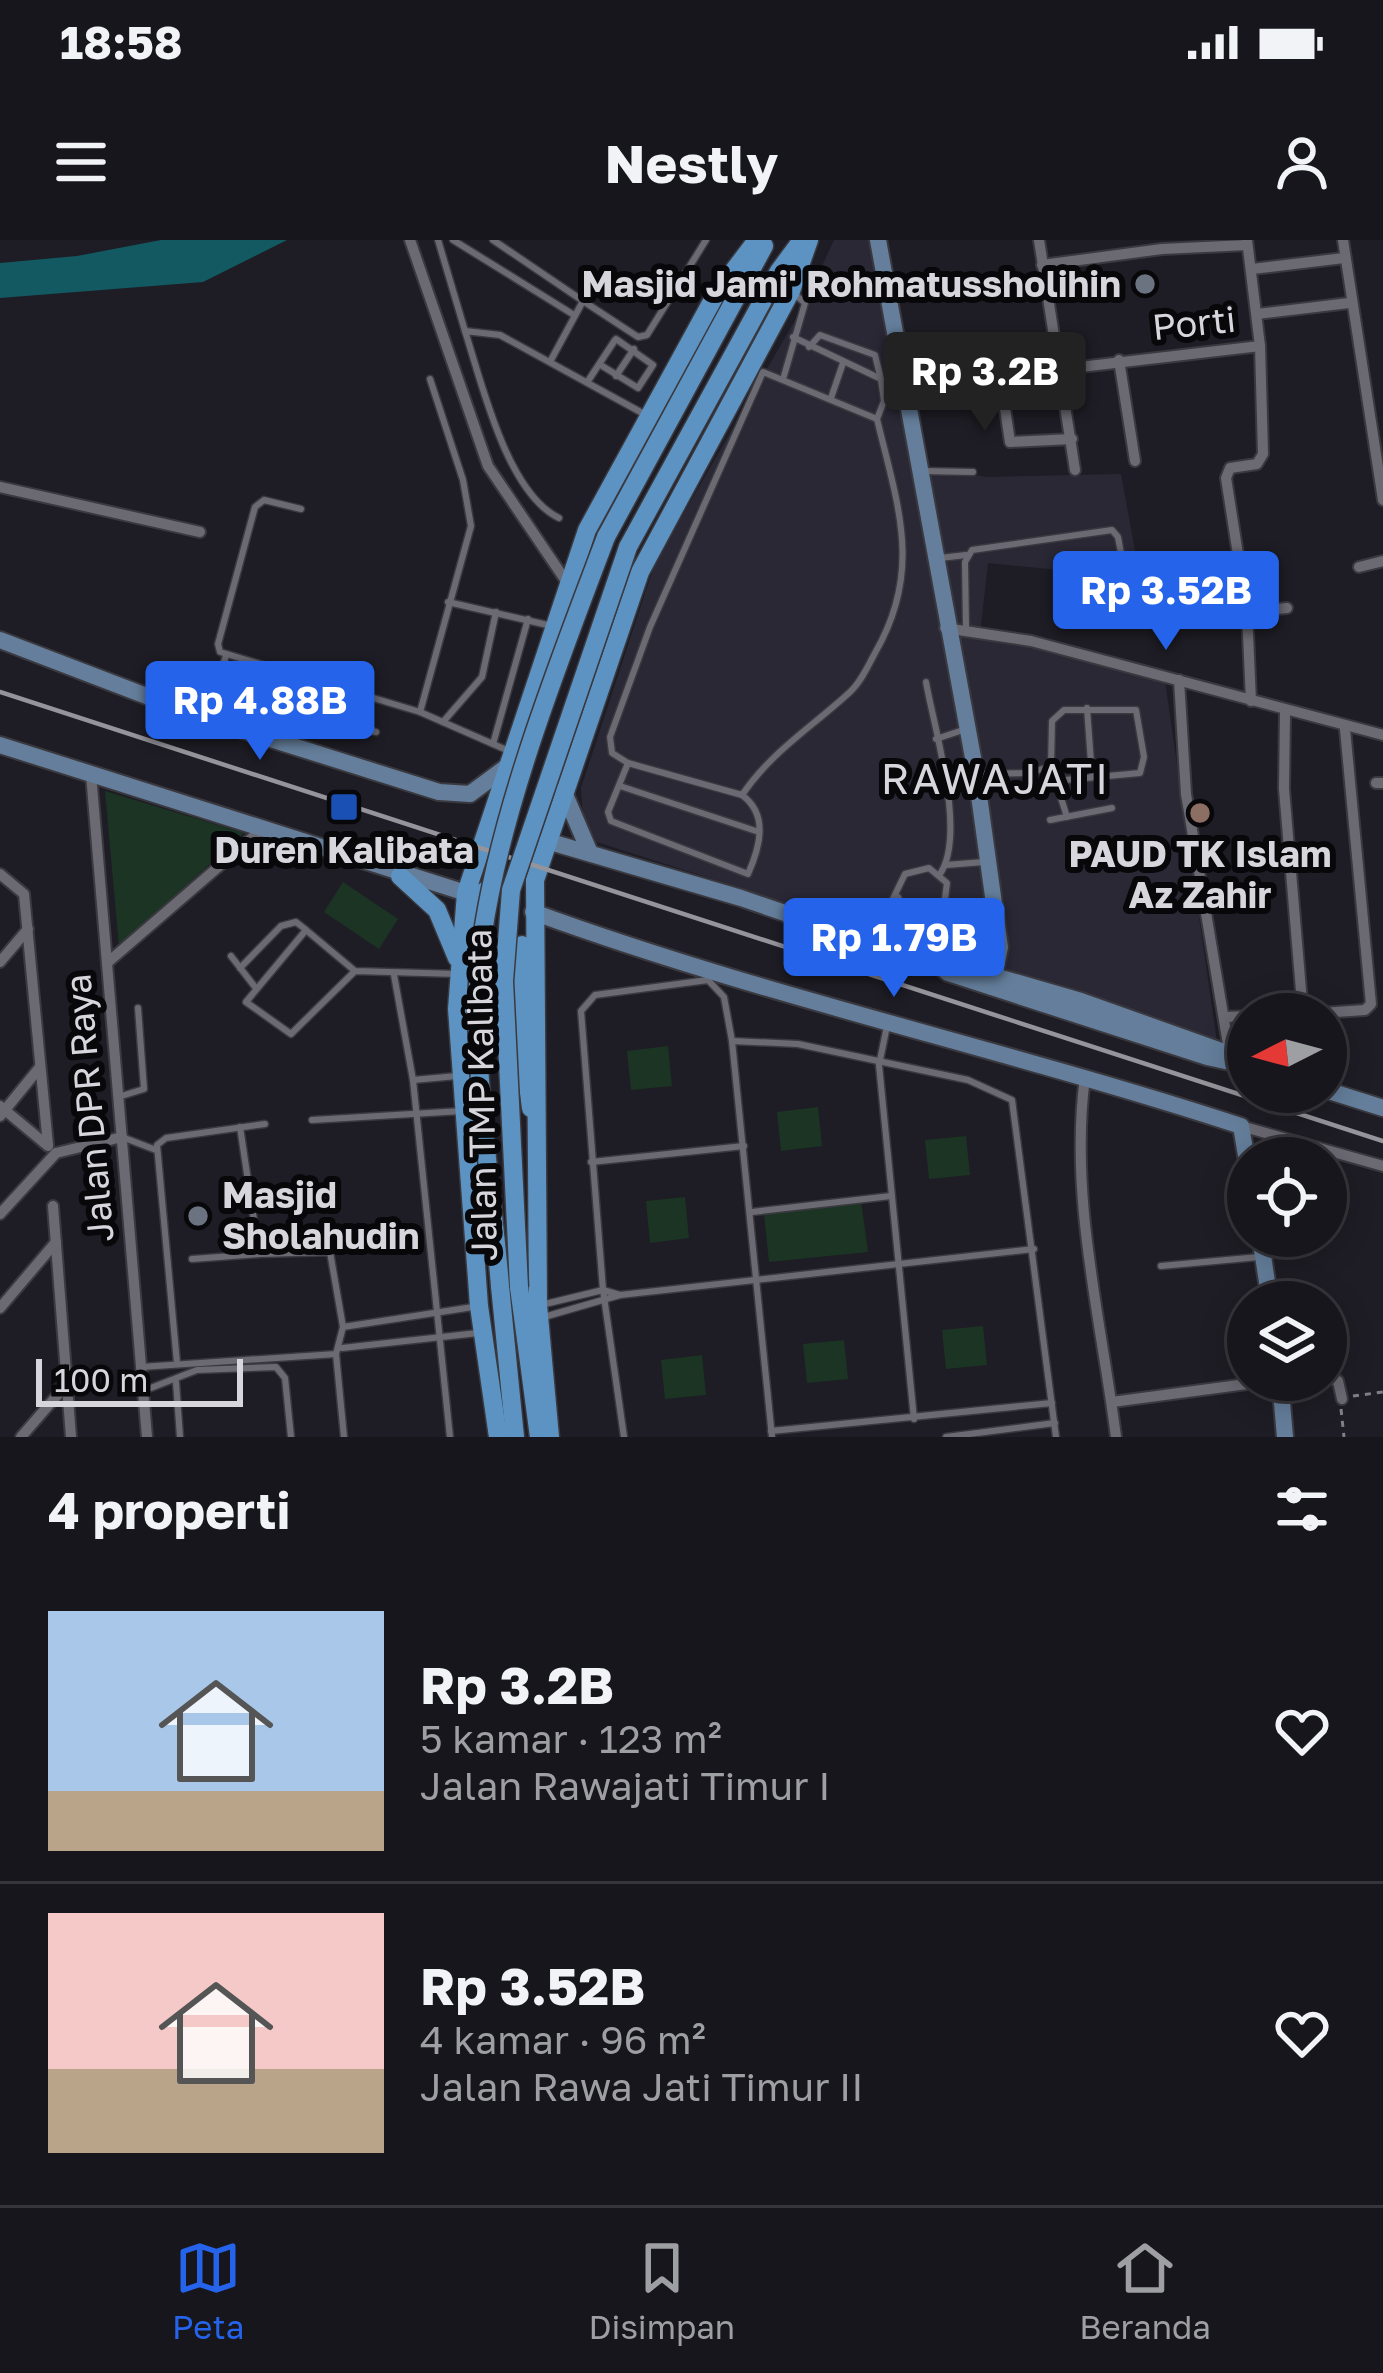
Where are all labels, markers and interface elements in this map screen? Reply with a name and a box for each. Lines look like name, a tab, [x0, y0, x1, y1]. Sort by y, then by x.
text: 18:58	[60, 15, 183, 69]
icon: menu	[48, 129, 114, 195]
icon: person	[1269, 129, 1335, 195]
text: Nestly	[605, 130, 778, 195]
place label: Masjid Jami' Rohmatussholihin	[582, 262, 1121, 305]
marker: Masjid Jami' Rohmatussholihin	[1132, 271, 1158, 297]
street label: Porti	[1150, 297, 1238, 348]
pin: Rp 3.2B	[874, 332, 1096, 434]
text: Rp 3.2B	[911, 347, 1059, 394]
pin: Rp 3.52B	[1042, 551, 1290, 653]
text: Rp 3.52B	[1080, 566, 1252, 613]
pin: Rp 4.88B	[136, 661, 384, 763]
text: Rp 4.88B	[172, 676, 348, 723]
district label: RAWAJATI	[881, 753, 1111, 803]
marker: Duren Kalibata	[328, 791, 360, 823]
marker: PAUD TK Islam Az Zahir	[1187, 800, 1213, 826]
place label: Duren Kalibata	[214, 828, 474, 871]
place label: PAUD TK Islam Az Zahir	[1069, 832, 1331, 916]
pin: Rp 1.79B	[770, 898, 1018, 1000]
text: Rp 1.79B	[811, 913, 977, 960]
street label: Jalan TMP Kalibata	[456, 929, 505, 1261]
street label: Jalan DPR Raya	[55, 972, 122, 1244]
north arrow	[1227, 993, 1347, 1113]
map controls	[1227, 993, 1347, 1401]
button: locate	[1227, 1137, 1347, 1257]
place label: Masjid Sholahudin	[222, 1173, 419, 1257]
marker: Masjid Sholahudin	[185, 1203, 211, 1229]
button: layers	[1227, 1281, 1347, 1401]
scale bar	[36, 1353, 243, 1406]
text: 100 m	[54, 1360, 148, 1399]
icon: filters	[1269, 1476, 1335, 1542]
text: 4 properti	[48, 1479, 290, 1540]
text: Rp 3.2B	[420, 1654, 614, 1715]
icon: home	[144, 1659, 288, 1803]
icon: heart	[1269, 1698, 1335, 1764]
text: 5 kamar · 123 m²	[420, 1715, 722, 1762]
text: Jalan Rawajati Timur I	[420, 1762, 830, 1809]
text: Rp 3.52B	[420, 1955, 645, 2016]
icon: home	[144, 1961, 288, 2105]
icon: heart	[1269, 2000, 1335, 2066]
text: 4 kamar · 96 m²	[420, 2016, 706, 2063]
text: Jalan Rawa Jati Timur II	[420, 2063, 864, 2110]
tab: Peta	[172, 2235, 244, 2346]
tab: Disimpan	[588, 2235, 735, 2346]
tab: Beranda	[1079, 2235, 1211, 2346]

